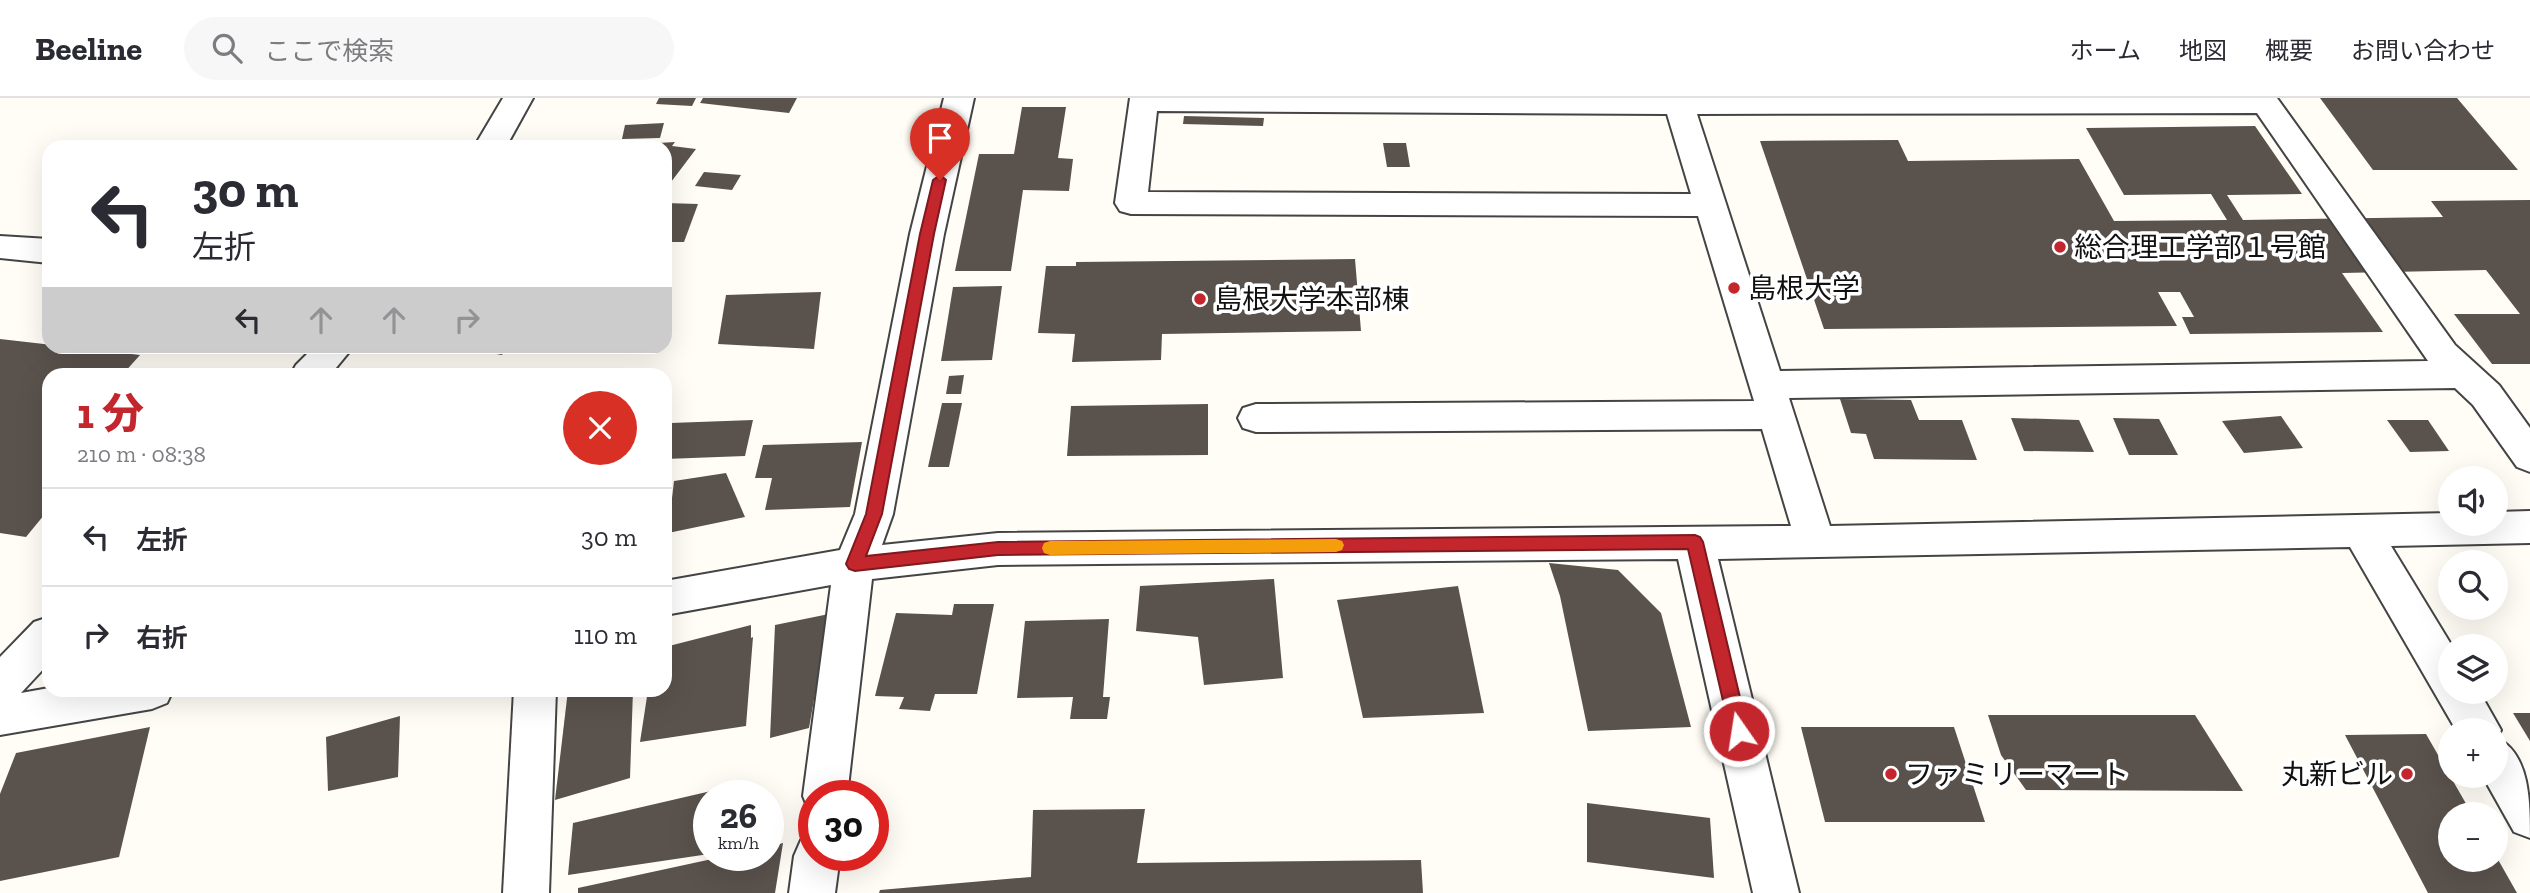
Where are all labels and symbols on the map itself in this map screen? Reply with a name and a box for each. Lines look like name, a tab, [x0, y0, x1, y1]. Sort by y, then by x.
pin	[910, 108, 970, 180]
place label: 総合理工学部１号館	[2074, 231, 2326, 264]
marker: 総合理工学部１号館	[2052, 239, 2068, 255]
place label: 島根大学	[1748, 272, 1860, 305]
marker: 島根大学	[1726, 280, 1742, 296]
place label: 島根大学本部棟	[1214, 283, 1410, 316]
marker: 島根大学本部棟	[1192, 291, 1208, 307]
position arrow	[1702, 694, 1776, 768]
place label: ファミリーマート	[1905, 758, 2129, 791]
place label: 丸新ビル	[2281, 758, 2393, 791]
marker: ファミリーマート	[1883, 766, 1899, 782]
marker: 丸新ビル	[2399, 766, 2415, 782]
speed limit sign: 30	[798, 780, 889, 871]

